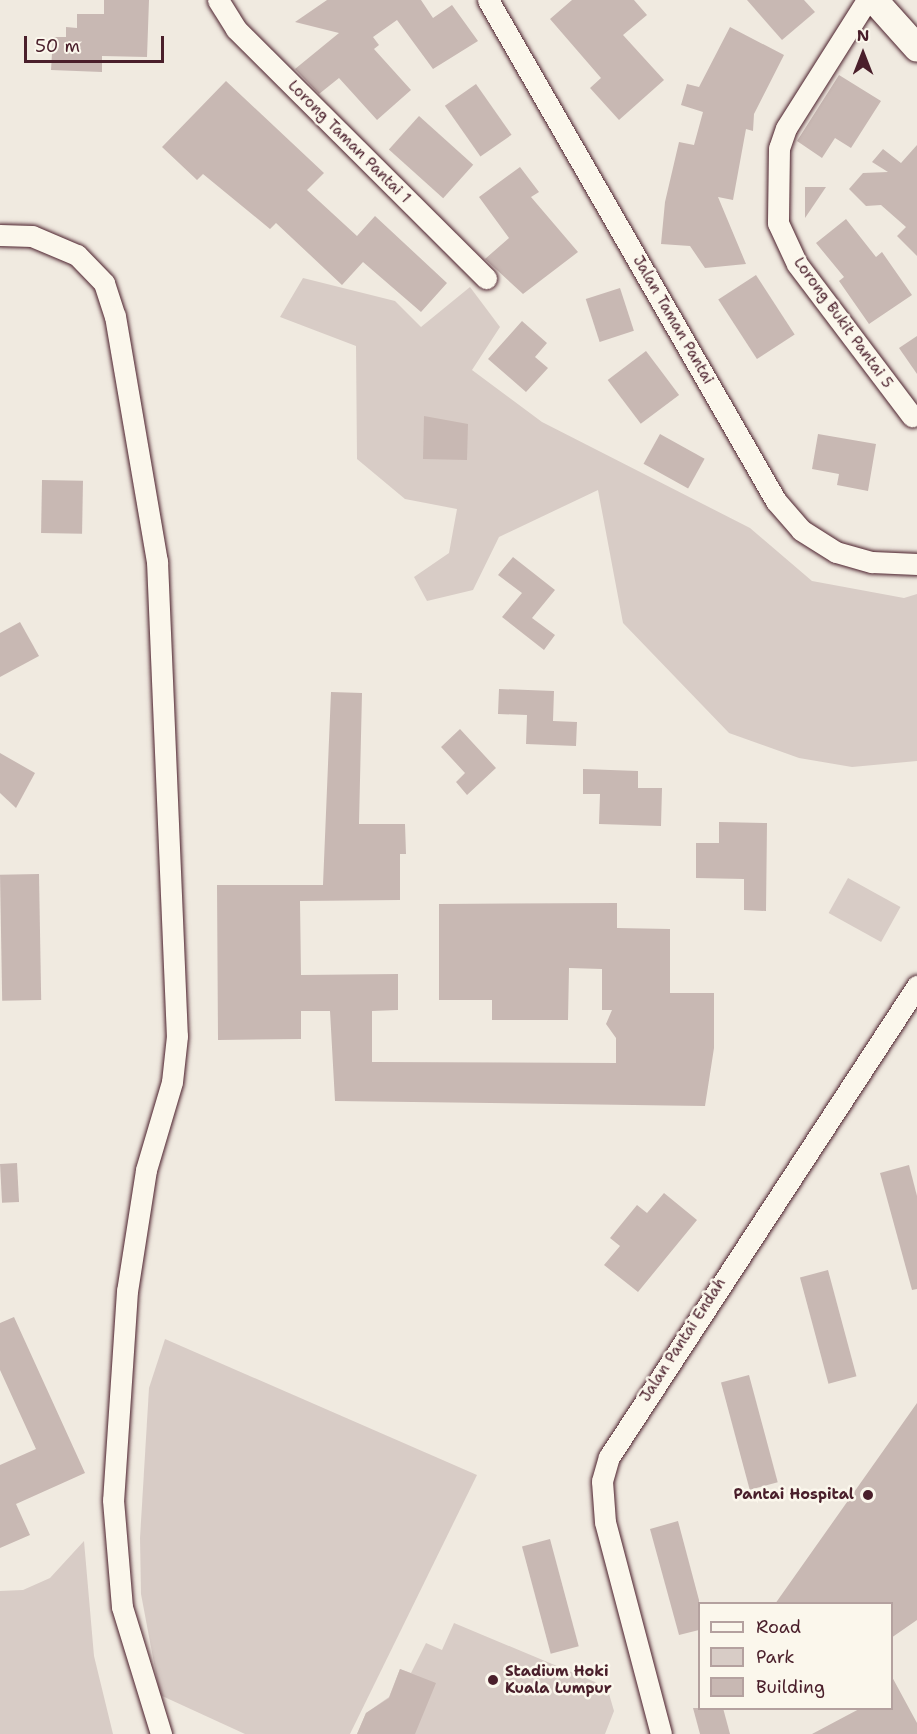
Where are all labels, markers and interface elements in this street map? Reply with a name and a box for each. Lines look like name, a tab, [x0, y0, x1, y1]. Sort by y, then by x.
scale bar	[27, 24, 166, 62]
north arrow	[833, 24, 893, 84]
text: N	[857, 25, 869, 46]
text: 50 m	[35, 34, 80, 58]
street label: Lorong Taman Pantai 1	[284, 77, 414, 207]
street label: Jalan Taman Pantai	[629, 252, 717, 388]
street label: Lorong Bukit Pantai 5	[790, 254, 896, 392]
street label: Jalan Pantai Endah	[636, 1275, 730, 1405]
place label: Pantai Hospital	[734, 1486, 854, 1504]
marker: Pantai Hospital	[859, 1486, 877, 1504]
legend	[698, 1602, 893, 1710]
text: Road	[756, 1615, 801, 1639]
text: Park	[756, 1645, 795, 1669]
place label: Stadium Hoki Kuala Lumpur	[505, 1662, 612, 1697]
marker: Stadium Hoki Kuala Lumpur	[486, 1673, 500, 1687]
text: Building	[756, 1675, 825, 1699]

